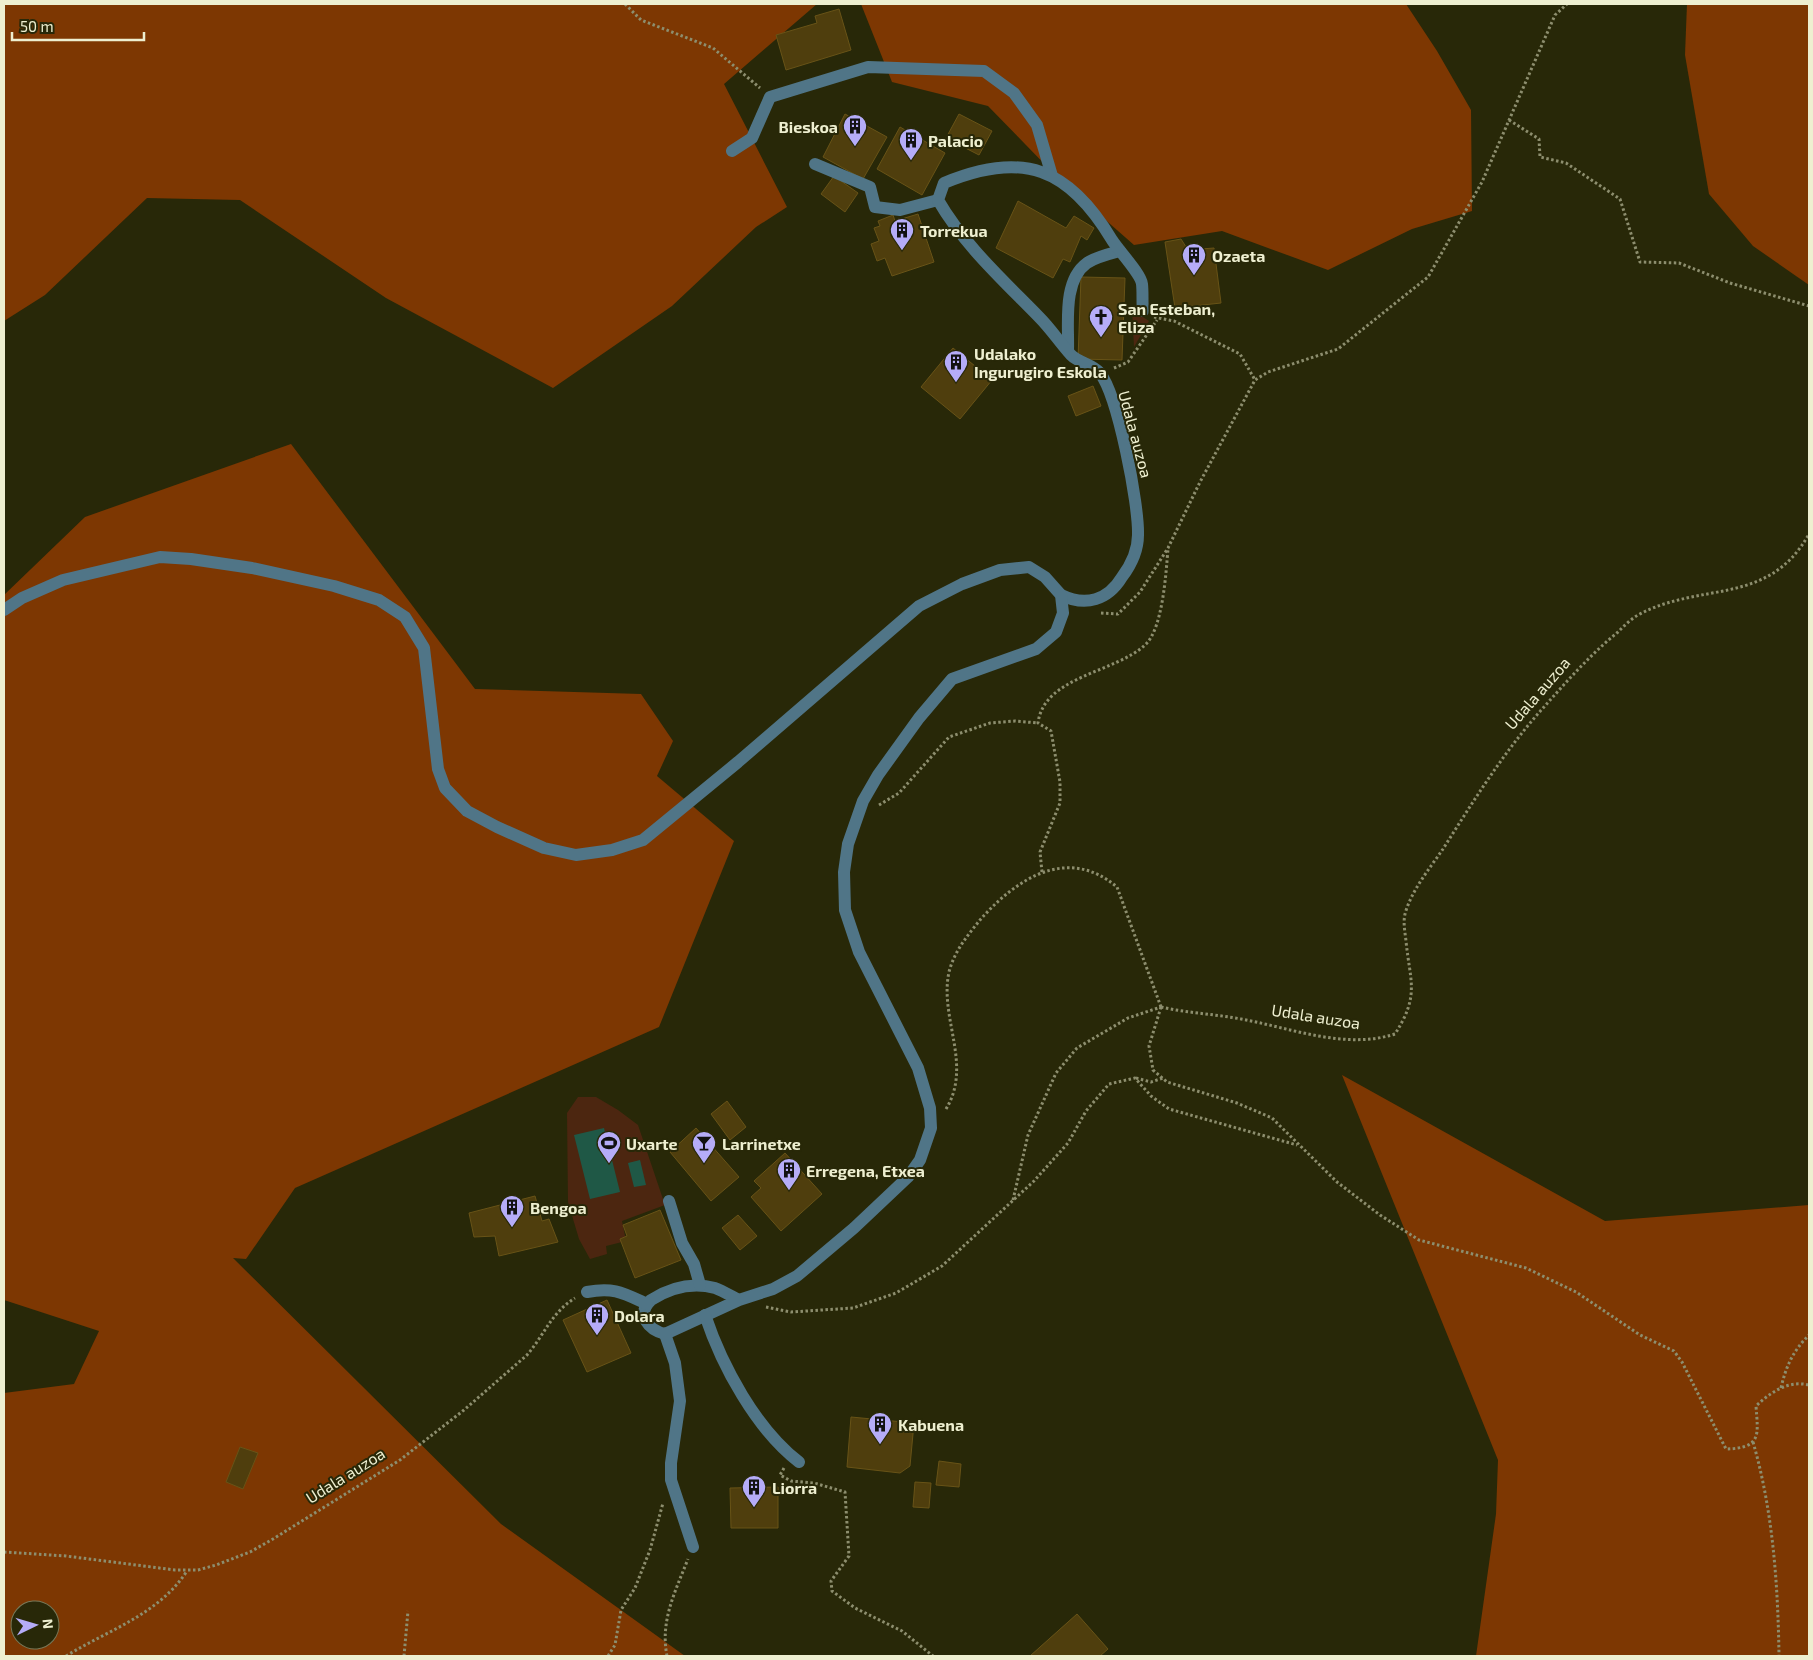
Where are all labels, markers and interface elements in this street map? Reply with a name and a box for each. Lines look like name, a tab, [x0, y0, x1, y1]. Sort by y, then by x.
scale bar	[12, 10, 145, 42]
text: 50 m	[20, 17, 54, 35]
building icon: Bieskoa	[842, 113, 868, 147]
place label: Bieskoa	[779, 117, 838, 136]
building icon: Palacio	[898, 127, 924, 161]
place label: Palacio	[928, 131, 983, 150]
building icon: Torrekua	[889, 217, 915, 251]
place label: Torrekua	[920, 221, 988, 240]
building icon: Ozaeta	[1181, 242, 1207, 276]
place label: Ozaeta	[1212, 246, 1265, 265]
place label: San Esteban, Eliza	[1118, 299, 1215, 336]
church icon: San Esteban, Eliza	[1088, 304, 1114, 338]
place label: Udalako Ingurugiro Eskola	[974, 344, 1107, 381]
building icon: Udalako Ingurugiro Eskola	[943, 349, 969, 383]
street label: Udala auzoa	[1115, 388, 1157, 480]
street label: Udala auzoa	[1500, 653, 1574, 733]
street label: Udala auzoa	[1270, 1000, 1362, 1032]
sports icon: Uxarte	[596, 1130, 622, 1164]
bar icon: Larrinetxe	[691, 1130, 717, 1164]
place label: Uxarte	[626, 1134, 678, 1153]
place label: Larrinetxe	[722, 1134, 801, 1153]
building icon: Erregena, Etxea	[776, 1157, 802, 1191]
place label: Erregena, Etxea	[806, 1161, 925, 1180]
building icon: Bengoa	[499, 1194, 525, 1228]
place label: Bengoa	[530, 1198, 587, 1217]
building icon: Dolara	[584, 1302, 610, 1336]
place label: Dolara	[614, 1306, 665, 1325]
building icon: Kabuena	[867, 1411, 893, 1445]
place label: Kabuena	[898, 1415, 964, 1434]
street label: Udala auzoa	[302, 1443, 388, 1507]
building icon: Liorra	[741, 1474, 767, 1508]
place label: Liorra	[772, 1478, 817, 1497]
north arrow	[10, 1600, 60, 1650]
text: N	[40, 1618, 57, 1630]

